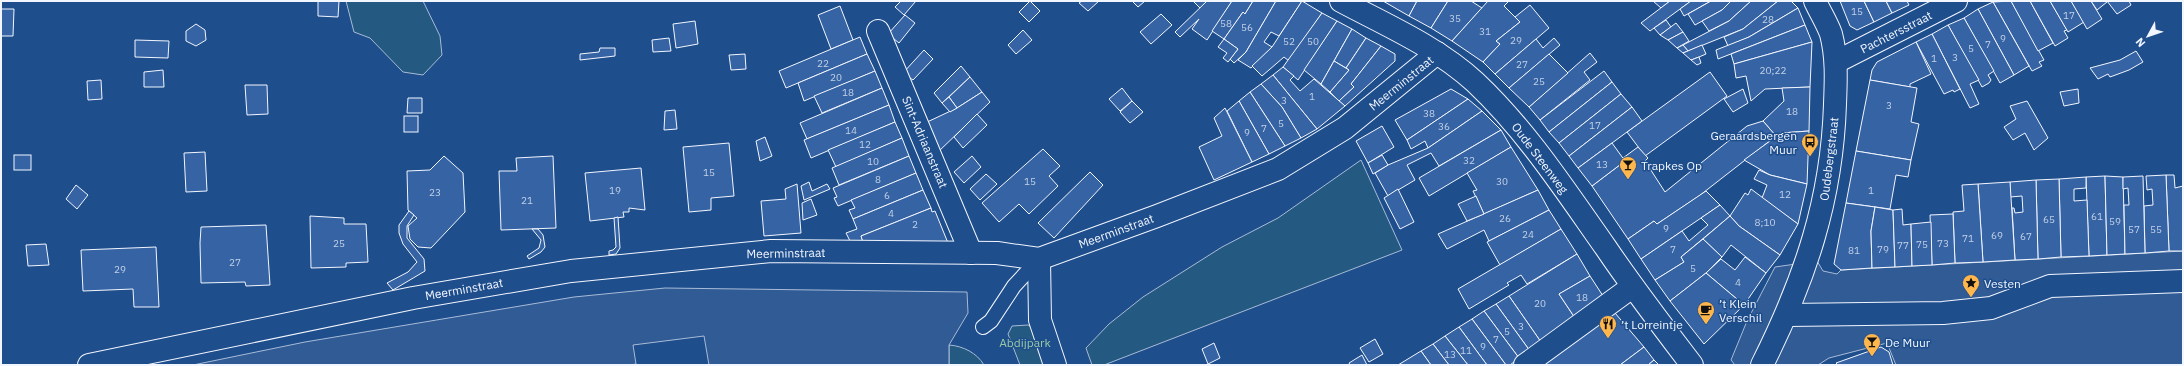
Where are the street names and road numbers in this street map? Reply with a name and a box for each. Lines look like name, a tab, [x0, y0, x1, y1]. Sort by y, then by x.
street label: Pachtersstraat	[1858, 7, 1934, 57]
street label: Meerminstraat	[1366, 52, 1436, 114]
street label: Sint-Adriaanstraat	[899, 94, 951, 190]
street label: Oudebergstraat	[1816, 116, 1842, 202]
street label: Oude Steenweg	[1508, 120, 1572, 197]
street label: Meerminstraat	[1076, 210, 1156, 252]
street label: Meerminstraat	[746, 245, 826, 261]
street label: Meerminstraat	[424, 275, 504, 303]

